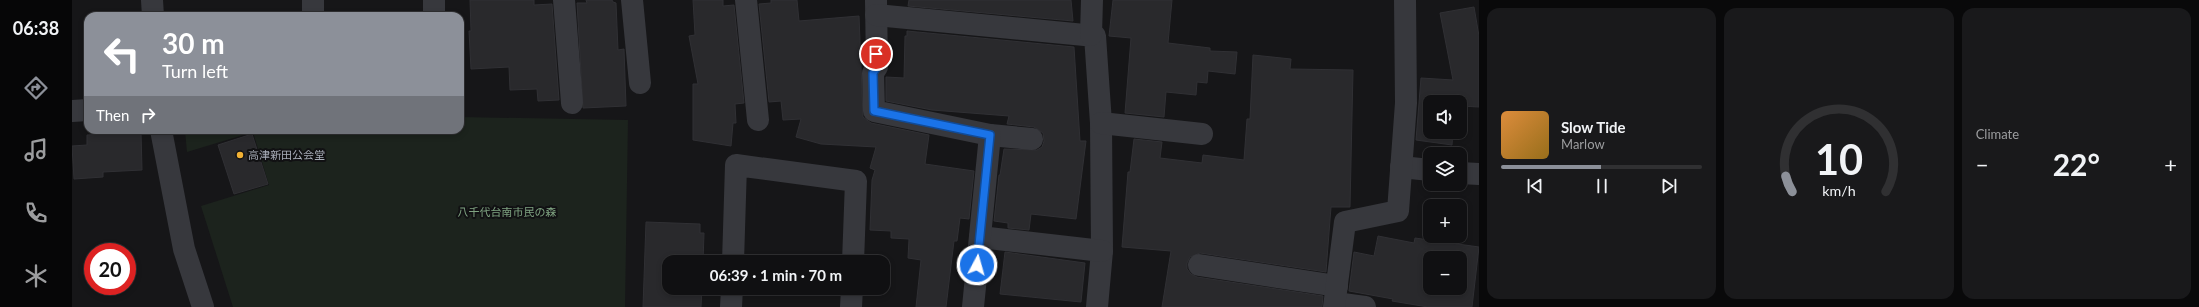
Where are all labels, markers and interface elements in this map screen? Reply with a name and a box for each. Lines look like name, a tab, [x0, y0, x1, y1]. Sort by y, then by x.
text: 06:38	[13, 17, 59, 39]
text: 30 m	[162, 26, 225, 60]
icon: left	[96, 28, 148, 80]
pin	[859, 37, 893, 71]
icon: arrive	[865, 43, 887, 65]
text: Turn left	[162, 60, 228, 82]
icon: directions	[22, 74, 50, 102]
map controls	[1423, 95, 1467, 295]
button: sound	[1423, 95, 1467, 139]
icon: right	[137, 104, 159, 126]
text: Then	[96, 106, 129, 124]
text: Slow Tide	[1561, 118, 1626, 136]
text: Climate	[1976, 126, 2019, 142]
text: 10	[1815, 133, 1863, 183]
icon: music	[22, 136, 50, 164]
text: Marlow	[1561, 136, 1605, 152]
text: 22°	[2053, 146, 2100, 182]
button: layers	[1423, 147, 1467, 191]
place label: 高津新田公会堂	[248, 148, 325, 161]
marker: 高津新田公会堂	[235, 150, 245, 160]
text: −	[1976, 151, 1988, 178]
text: +	[2164, 151, 2177, 178]
icon: previous	[1524, 175, 1546, 197]
icon: pause	[1591, 175, 1613, 197]
icon: next	[1658, 175, 1680, 197]
text: km/h	[1822, 181, 1856, 198]
icon: phone	[22, 199, 50, 227]
button: +	[1423, 199, 1467, 243]
park label: 八千代台南市民の森	[458, 205, 557, 218]
speed limit sign: 20	[84, 243, 136, 295]
position arrow	[956, 244, 998, 286]
button: −	[1423, 251, 1467, 295]
icon: climate	[22, 262, 50, 290]
text: 06:39 · 1 min · 70 m	[710, 266, 842, 284]

